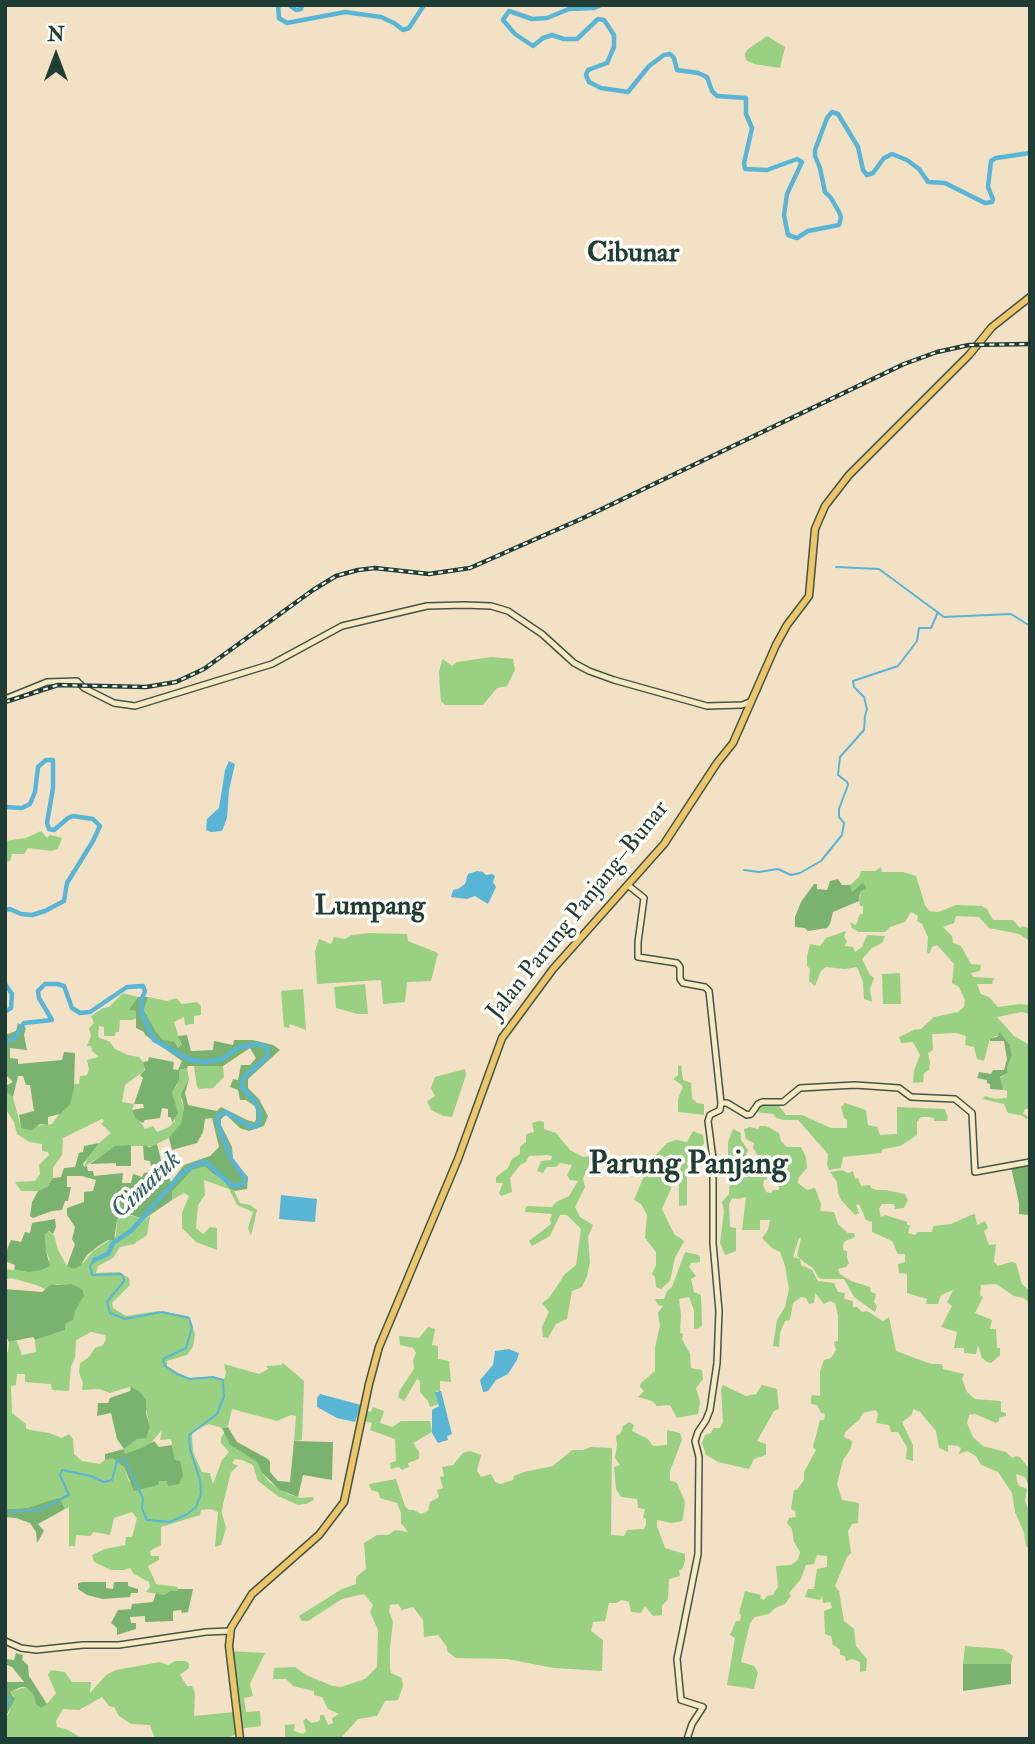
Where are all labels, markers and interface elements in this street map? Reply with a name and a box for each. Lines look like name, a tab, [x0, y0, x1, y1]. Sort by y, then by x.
north arrow	[21, 21, 91, 91]
text: N	[47, 23, 65, 47]
district label: Cibunar	[587, 238, 679, 272]
street label: Jalan Parung Panjang–Bunar	[482, 796, 676, 1026]
district label: Lumpang	[315, 891, 425, 925]
water label: Cimatuk	[105, 1146, 189, 1226]
district label: Parung Panjang	[589, 1147, 787, 1185]

